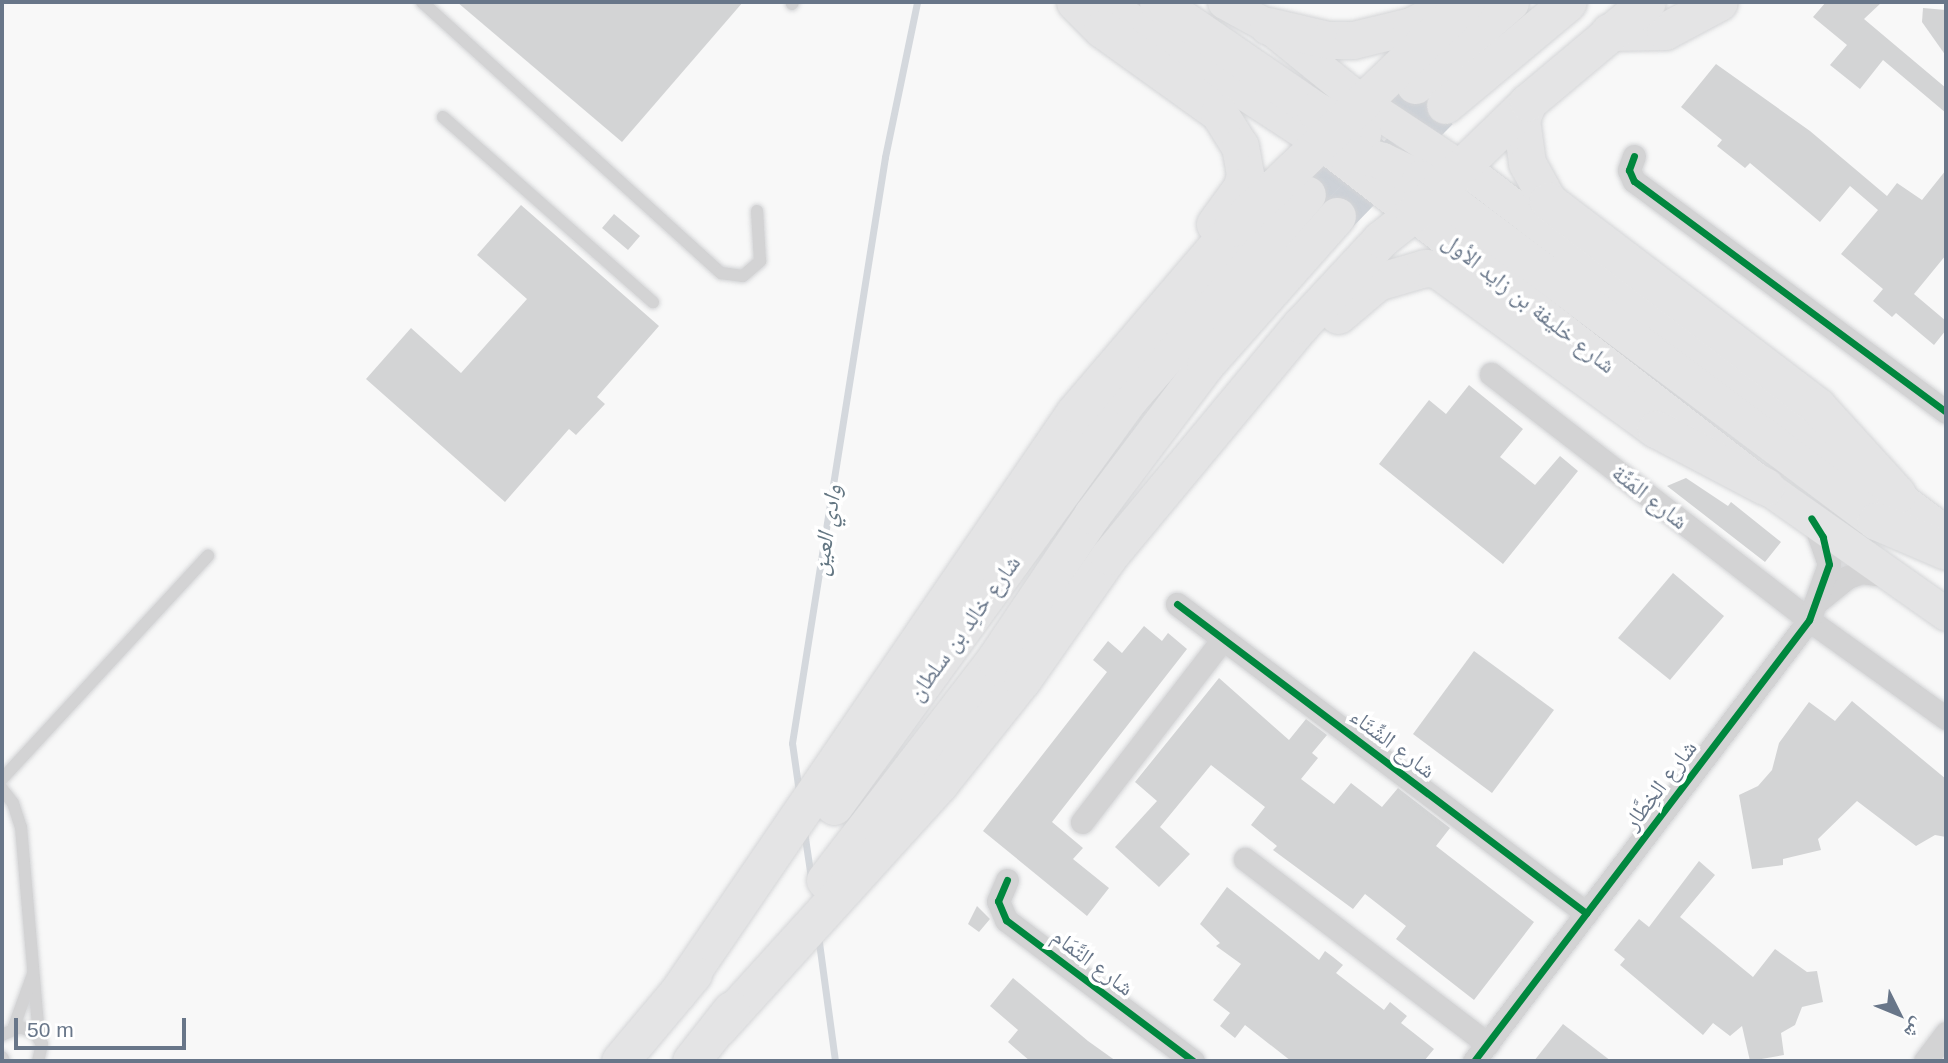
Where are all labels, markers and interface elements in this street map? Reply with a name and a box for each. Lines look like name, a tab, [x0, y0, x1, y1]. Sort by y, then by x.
street label: شارع خليفة بن زايد الأول	[1437, 227, 1621, 379]
street label: شارع المَتَّة	[1607, 459, 1693, 535]
water label: وادي العين	[805, 482, 847, 578]
street label: شارع خالِد بن سلطان	[902, 550, 1026, 706]
street label: شارع الشِّتَاء	[1345, 702, 1441, 784]
street label: شارع الخِطَّار	[1617, 735, 1703, 835]
street label: شارع التَّمَام	[1047, 922, 1139, 1002]
north arrow	[1864, 979, 1934, 1049]
scale bar	[18, 1004, 189, 1048]
text: ش	[1900, 1014, 1929, 1043]
text: 50 m	[27, 1018, 74, 1041]

